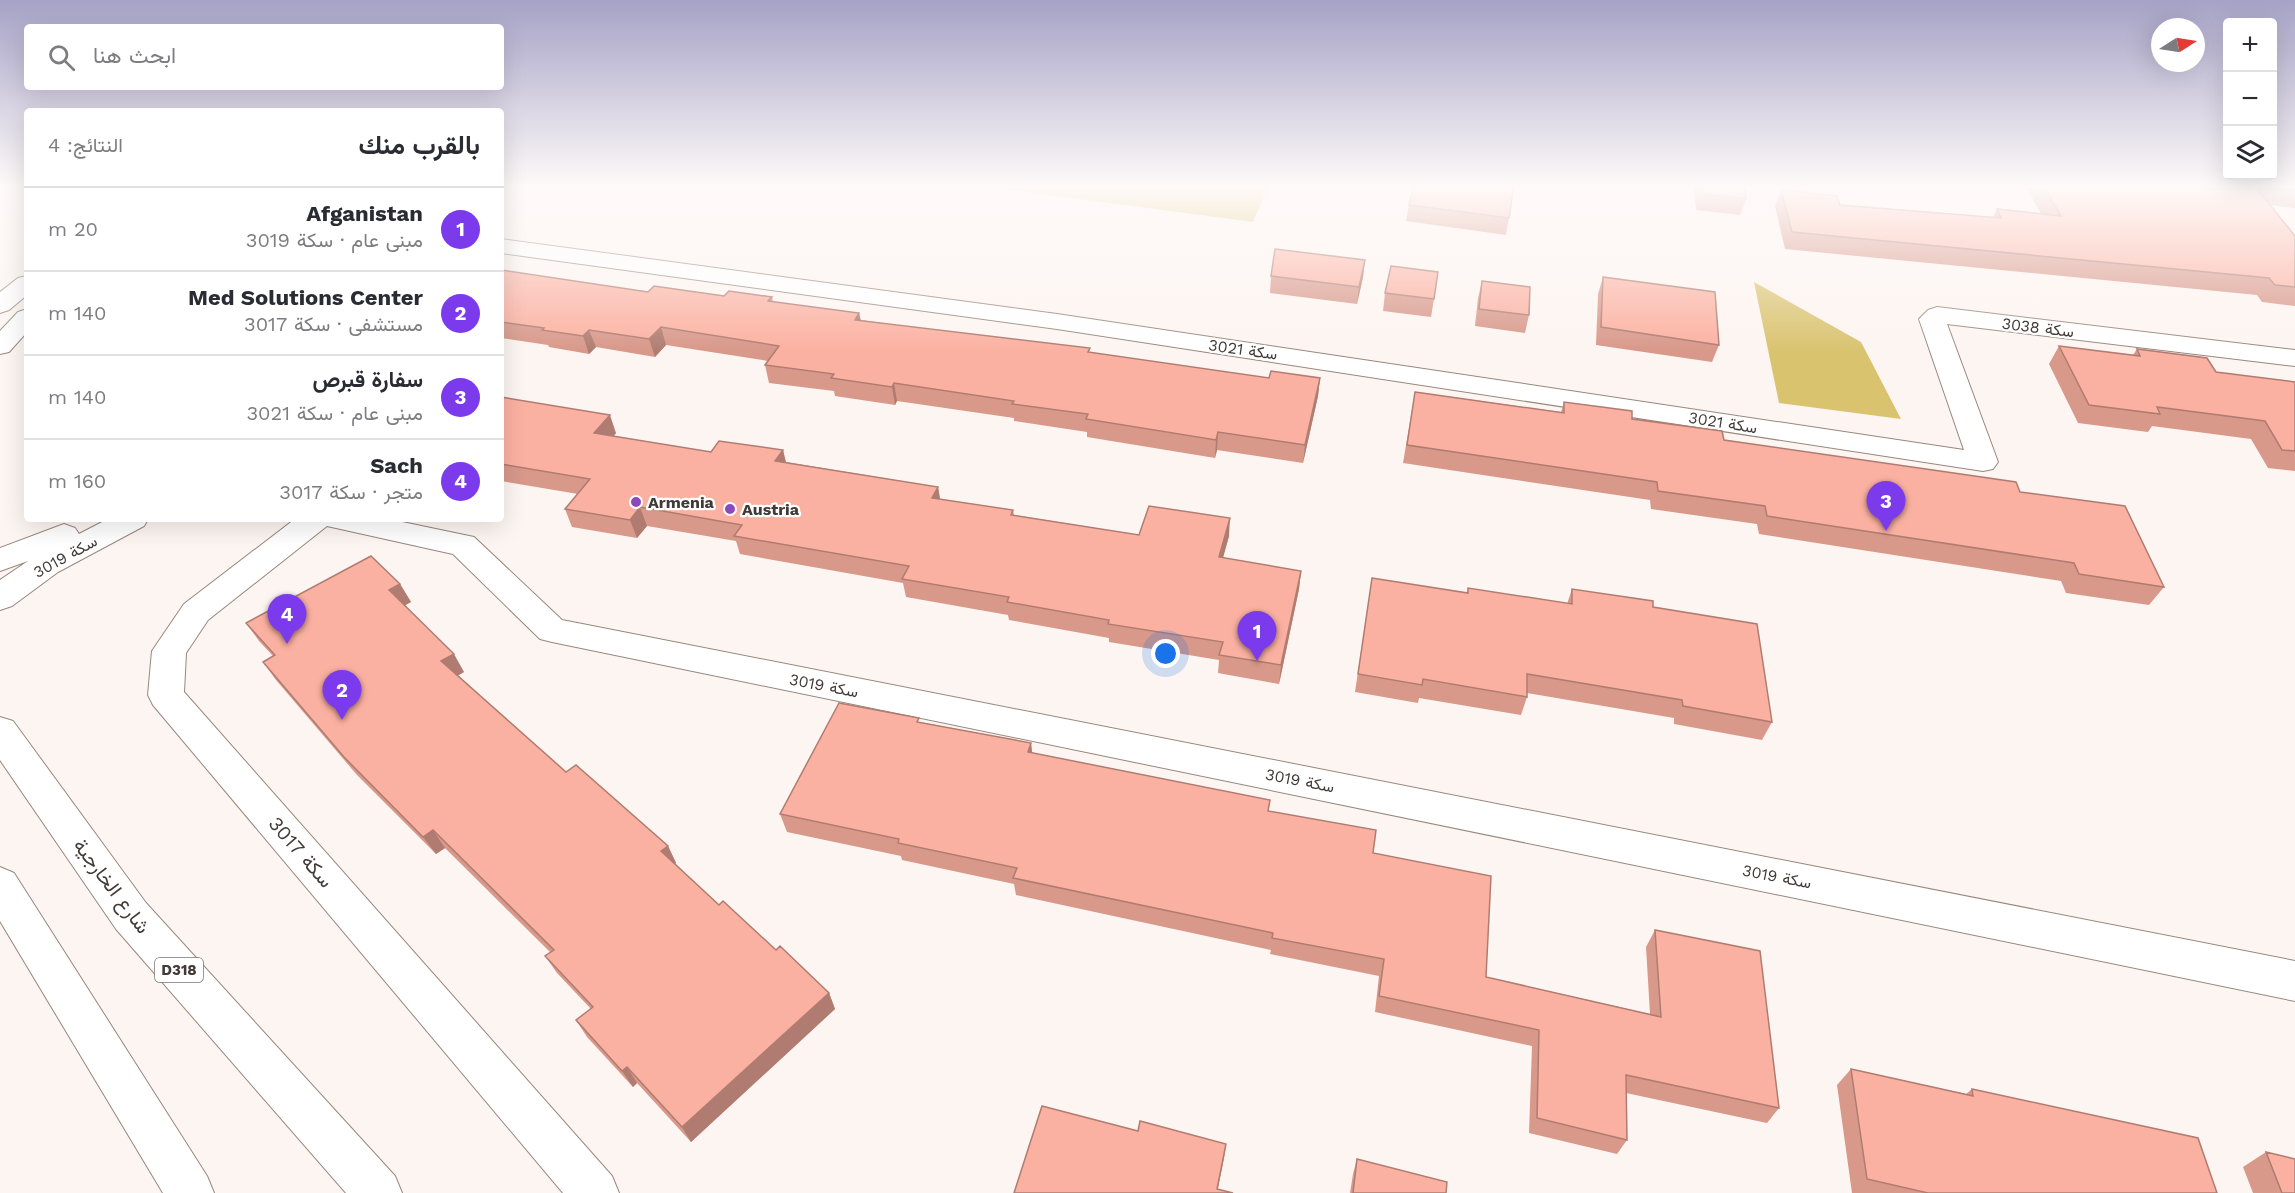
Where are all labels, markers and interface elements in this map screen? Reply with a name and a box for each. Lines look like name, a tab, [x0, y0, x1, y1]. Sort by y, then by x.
north arrow	[2151, 18, 2205, 72]
map controls	[2223, 18, 2277, 180]
button: +	[2223, 18, 2277, 72]
search box	[24, 24, 504, 90]
icon: search	[45, 41, 78, 74]
text: ابحث هنا	[93, 43, 176, 68]
button: −	[2223, 72, 2277, 126]
button: layers	[2223, 126, 2277, 180]
text: بالقرب منك	[358, 130, 480, 160]
text: النتائج: 4	[48, 133, 123, 157]
text: Afganistan	[306, 201, 423, 226]
text: 20 m	[48, 217, 98, 241]
text: 1	[456, 217, 465, 241]
text: مبنى عام · سكة 3019	[246, 228, 423, 252]
text: Med Solutions Center	[188, 285, 423, 310]
text: 140 m	[48, 301, 106, 325]
text: 2	[455, 301, 466, 325]
text: مستشفى · سكة 3017	[244, 312, 423, 336]
street label: سكة 3038	[2001, 314, 2075, 341]
street label: سكة 3021	[1207, 335, 1279, 364]
text: سفارة قبرص	[312, 367, 423, 392]
text: 140 m	[48, 385, 106, 409]
text: 3	[455, 385, 466, 409]
text: مبنى عام · سكة 3021	[246, 401, 423, 425]
street label: سكة 3021	[1687, 408, 1759, 437]
text: Sach	[370, 453, 423, 478]
text: 160 m	[48, 469, 106, 493]
text: 4	[454, 469, 467, 493]
text: متجر · سكة 3017	[279, 480, 423, 504]
pin: 3	[1866, 482, 1906, 531]
place label: Armenia	[648, 493, 715, 512]
marker: Armenia	[629, 495, 643, 509]
place label: Austria	[742, 500, 800, 519]
marker: Austria	[723, 502, 737, 516]
street label: سكة 3019	[30, 531, 100, 582]
pin: 4	[268, 594, 306, 644]
pin: 1	[1238, 612, 1276, 661]
your location	[1151, 639, 1180, 668]
street label: سكة 3019	[788, 669, 860, 701]
pin: 2	[322, 670, 362, 720]
street label: سكة 3019	[1264, 764, 1336, 796]
street label: سكة 3017	[264, 812, 338, 892]
street label: شارع الخارجية	[67, 834, 155, 939]
street label: سكة 3019	[1741, 860, 1813, 892]
road number: D318	[155, 958, 203, 982]

